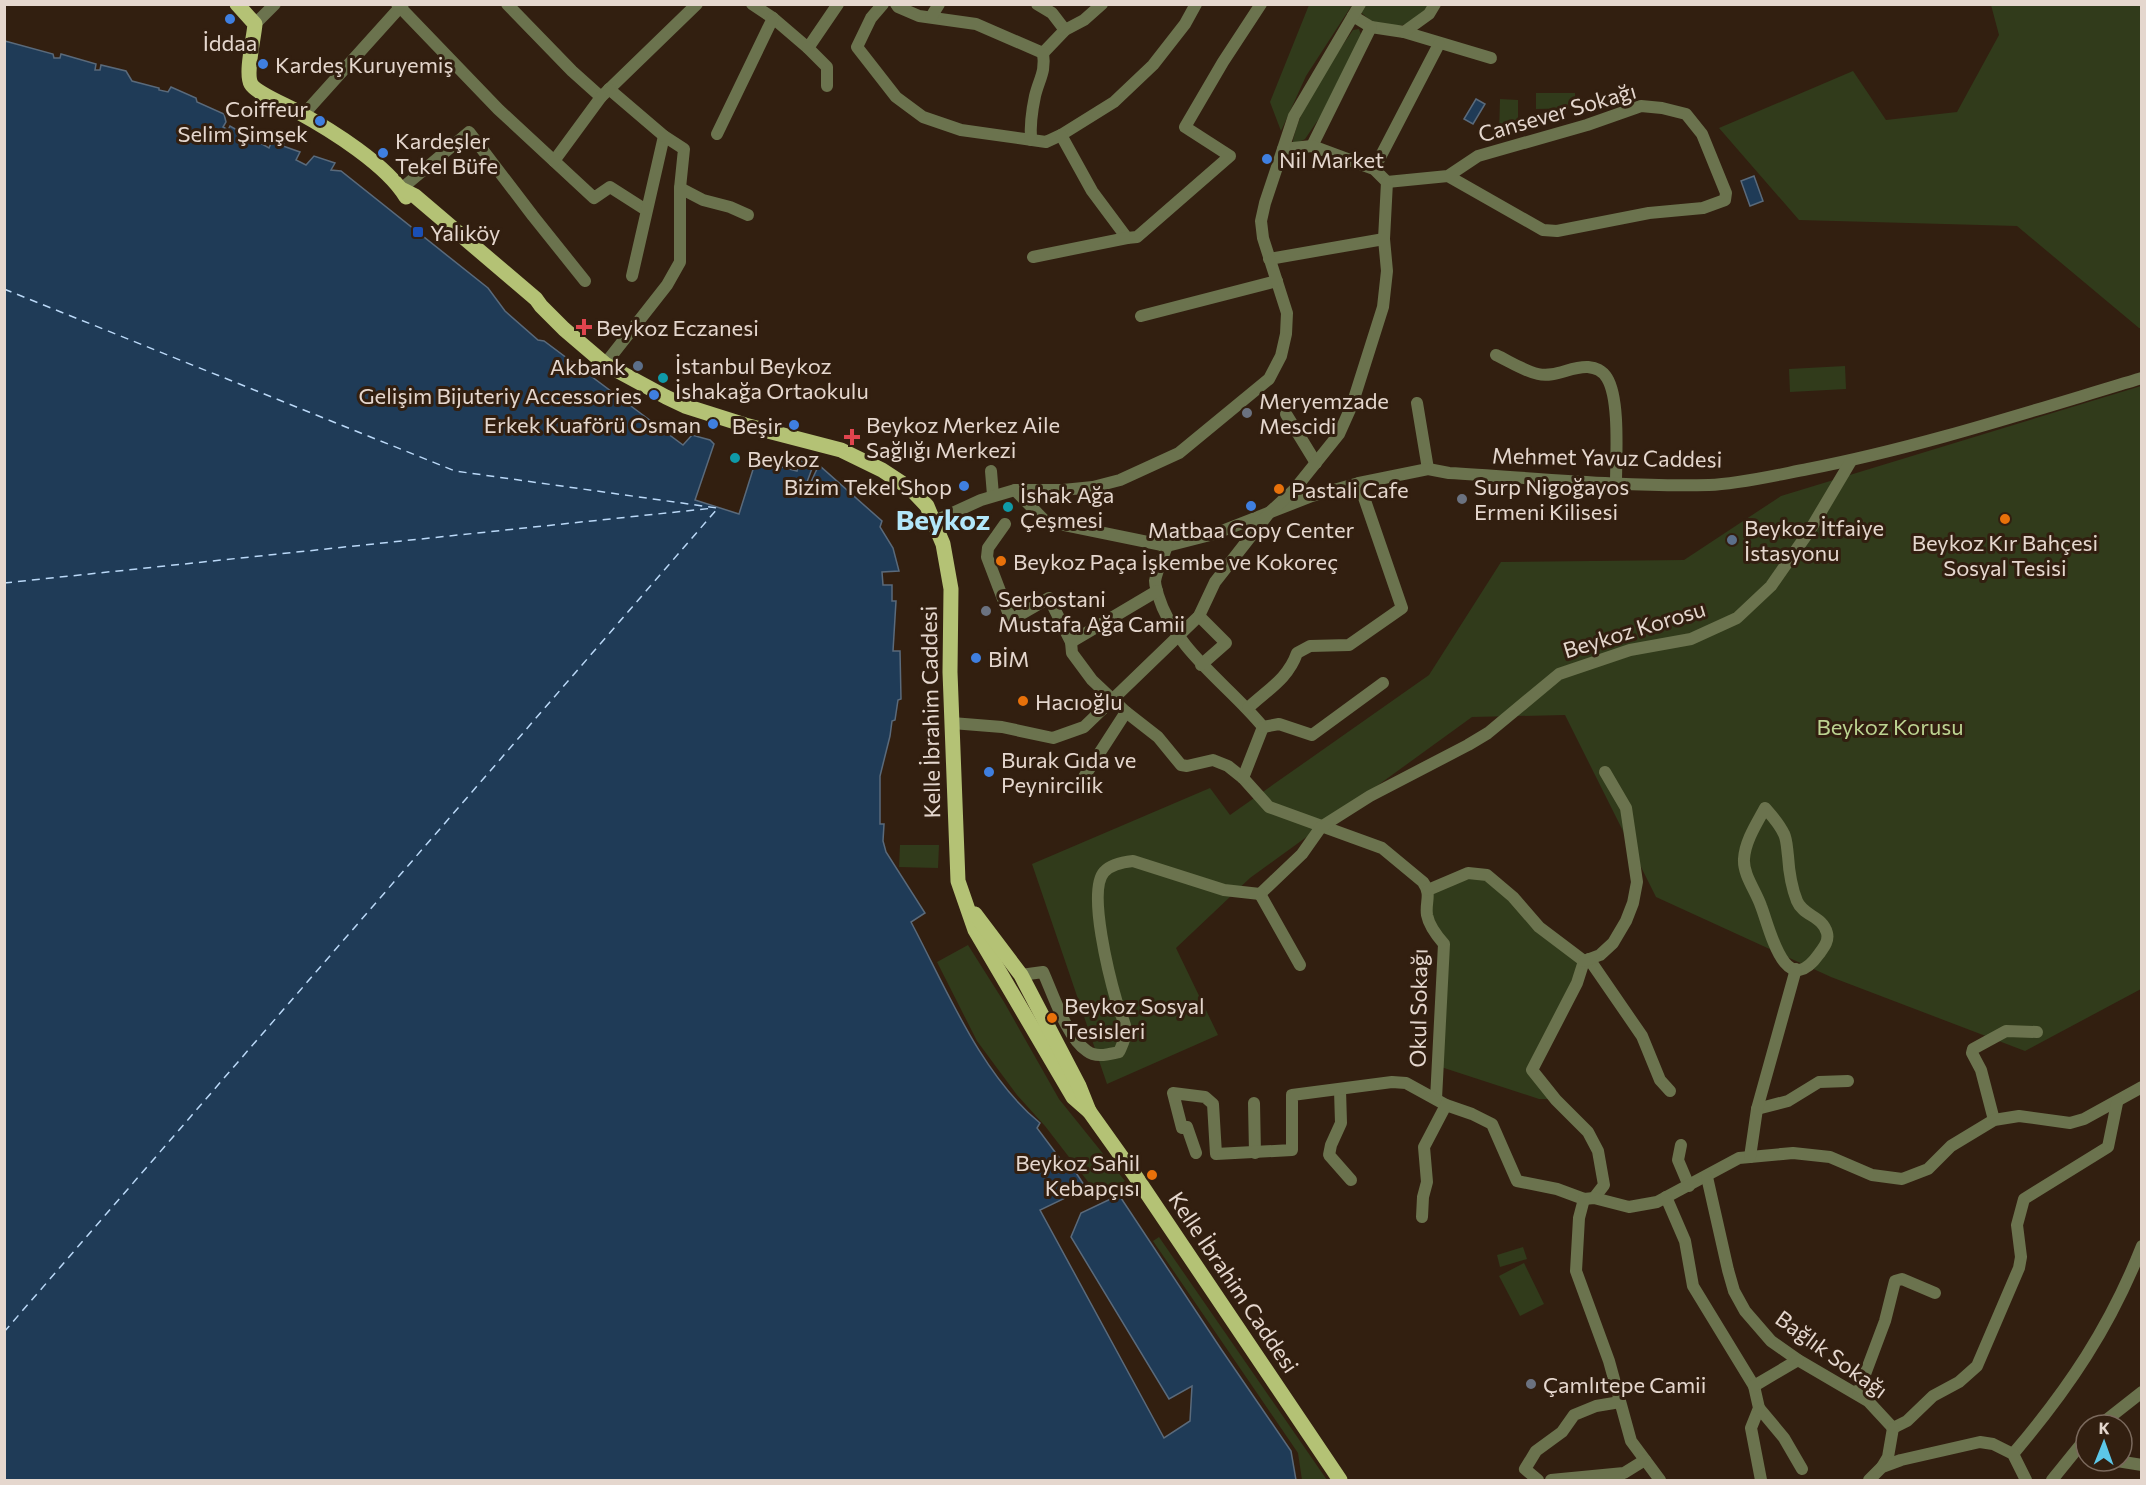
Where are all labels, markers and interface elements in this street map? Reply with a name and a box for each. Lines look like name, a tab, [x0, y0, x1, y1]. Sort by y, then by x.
marker: İddaa	[223, 12, 237, 26]
place label: İddaa	[203, 29, 257, 56]
place label: Kardeş Kuruyemiş	[275, 51, 454, 78]
marker: Kardeş Kuruyemiş	[256, 57, 270, 71]
street label: Cansever Sokağı	[1475, 77, 1639, 147]
place label: Coiffeur Selim Şimşek	[178, 95, 308, 147]
marker: Coiffeur Selim Şimşek	[313, 114, 327, 128]
place label: Kardeşler Tekel Büfe	[395, 127, 498, 179]
marker: Kardeşler Tekel Büfe	[376, 146, 390, 160]
place label: Nil Market	[1279, 146, 1384, 173]
marker: Nil Market	[1260, 152, 1274, 166]
place label: Yalıköy	[430, 219, 500, 246]
marker: Yalıköy	[411, 225, 425, 239]
place label: Beykoz Eczanesi	[596, 314, 759, 341]
marker: Beykoz Eczanesi	[577, 320, 591, 334]
place label: İstanbul Beykoz İshakağa Ortaokulu	[675, 352, 869, 404]
place label: Akbank	[550, 353, 626, 380]
marker: Akbank	[631, 359, 645, 373]
marker: İstanbul Beykoz İshakağa Ortaokulu	[656, 371, 670, 385]
place label: Gelişim Bijuteriy Accessories	[358, 382, 642, 409]
place label: Meryemzade Mescidi	[1259, 387, 1389, 439]
marker: Gelişim Bijuteriy Accessories	[647, 388, 661, 402]
marker: Meryemzade Mescidi	[1240, 406, 1254, 420]
place label: Erkek Kuaförü Osman	[484, 411, 701, 438]
place label: Beykoz Merkez Aile Sağlığı Merkezi	[866, 411, 1060, 463]
place label: Beşir	[732, 412, 782, 439]
marker: Erkek Kuaförü Osman	[706, 417, 720, 431]
marker: Beşir	[787, 418, 801, 432]
marker: Beykoz Merkez Aile Sağlığı Merkezi	[843, 428, 861, 446]
street label: Mehmet Yavuz Caddesi	[1492, 441, 1722, 473]
place label: Beykoz	[747, 445, 819, 472]
marker: Beykoz	[728, 451, 742, 465]
place label: Bizim Tekel Shop	[784, 473, 952, 500]
place label: Surp Nigoğayos Ermeni Kilisesi	[1474, 473, 1629, 525]
place label: Pastali Cafe	[1291, 476, 1409, 503]
marker: Bizim Tekel Shop	[957, 479, 971, 493]
place label: İshak Ağa Çeşmesi	[1020, 481, 1114, 533]
marker: Pastali Cafe	[1272, 482, 1286, 496]
marker: Surp Nigoğayos Ermeni Kilisesi	[1455, 492, 1469, 506]
marker: Matbaa Copy Center	[1244, 499, 1258, 513]
marker: İshak Ağa Çeşmesi	[1001, 500, 1015, 514]
district label: Beykoz	[896, 502, 990, 536]
marker: Beykoz Kır Bahçesi Sosyal Tesisi	[1998, 512, 2012, 526]
place label: Beykoz İtfaiye İstasyonu	[1744, 514, 1884, 566]
place label: Matbaa Copy Center	[1148, 516, 1355, 543]
place label: Beykoz Kır Bahçesi Sosyal Tesisi	[1912, 529, 2098, 581]
marker: Beykoz İtfaiye İstasyonu	[1725, 533, 1739, 547]
place label: Beykoz Paça İşkembe ve Kokoreç	[1013, 548, 1338, 575]
marker: Beykoz Paça İşkembe ve Kokoreç	[994, 554, 1008, 568]
place label: Serbostani Mustafa Ağa Camii	[998, 585, 1185, 637]
street label: Beykoz Korosu	[1560, 595, 1708, 663]
marker: Serbostani Mustafa Ağa Camii	[979, 604, 993, 618]
street label: Kelle İbrahim Caddesi	[915, 605, 945, 819]
place label: BİM	[988, 645, 1029, 672]
marker: BİM	[969, 651, 983, 665]
place label: Hacıoğlu	[1035, 688, 1122, 715]
marker: Hacıoğlu	[1016, 694, 1030, 708]
park label: Beykoz Korusu	[1816, 713, 1964, 740]
place label: Burak Gıda ve Peynircilik	[1001, 746, 1136, 798]
marker: Burak Gıda ve Peynircilik	[982, 765, 996, 779]
street label: Okul Sokağı	[1403, 948, 1433, 1068]
place label: Beykoz Sosyal Tesisleri	[1064, 992, 1204, 1044]
marker: Beykoz Sosyal Tesisleri	[1045, 1011, 1059, 1025]
place label: Beykoz Sahil Kebapçısı	[1015, 1149, 1140, 1201]
marker: Beykoz Sahil Kebapçısı	[1145, 1168, 1159, 1182]
street label: Kelle İbrahim Caddesi	[1163, 1186, 1305, 1378]
street label: Bağlık Sokağı	[1771, 1304, 1893, 1404]
place label: Çamlıtepe Camii	[1543, 1371, 1706, 1398]
marker: Çamlıtepe Camii	[1524, 1377, 1538, 1391]
north arrow	[2074, 1413, 2134, 1473]
text: K	[2099, 1418, 2110, 1437]

